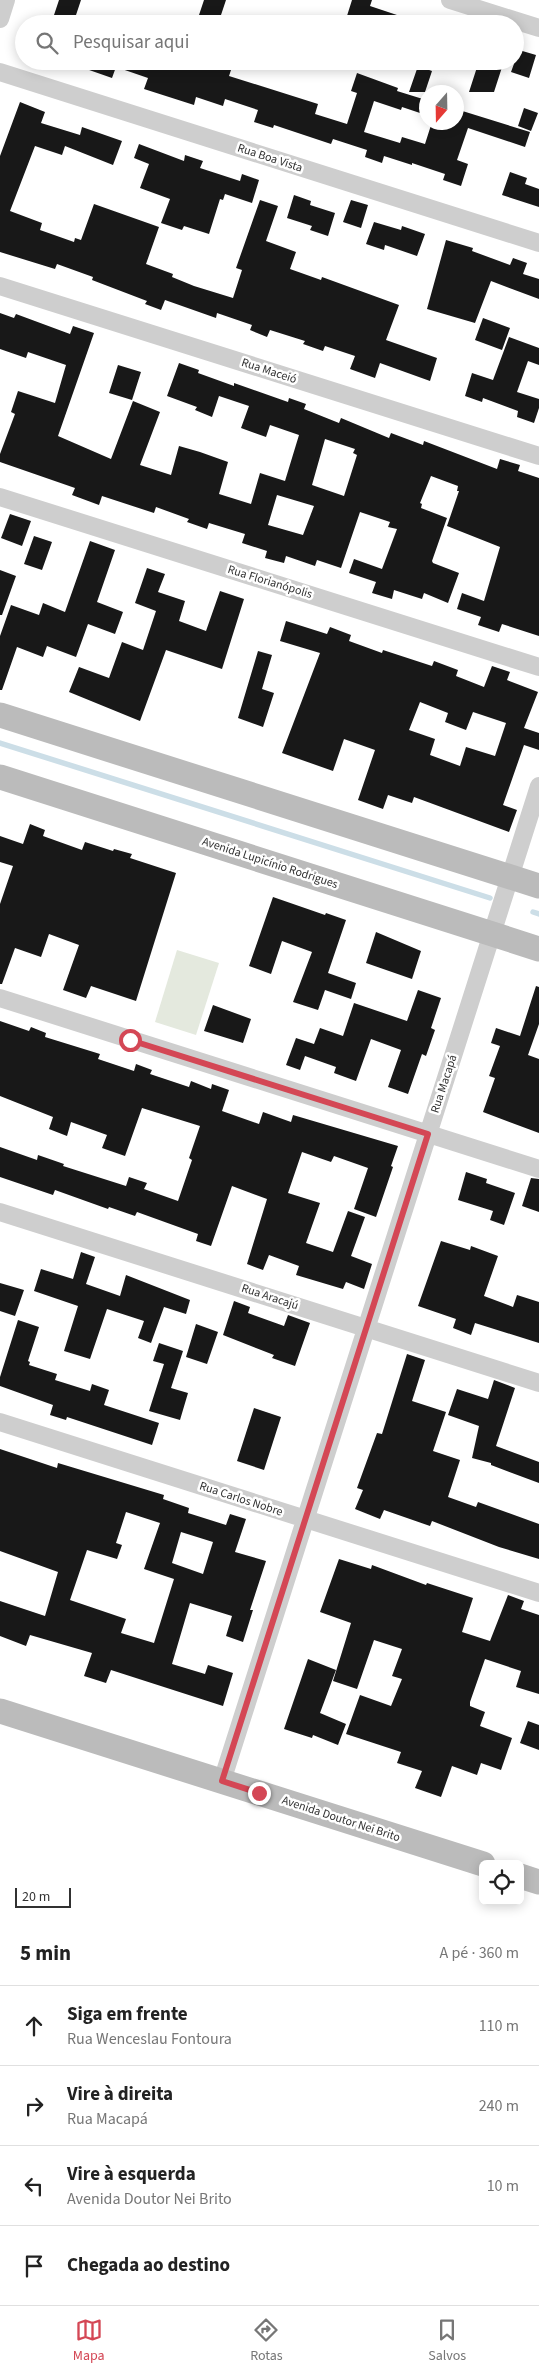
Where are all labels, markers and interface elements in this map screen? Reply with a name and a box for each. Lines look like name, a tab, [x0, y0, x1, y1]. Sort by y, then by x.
search box	[15, 15, 524, 70]
icon: search	[33, 29, 61, 57]
text: Pesquisar aqui	[73, 29, 189, 56]
north arrow	[419, 85, 464, 130]
street label: Rua Boa Vista	[235, 139, 305, 177]
street label: Rua Maceió	[239, 354, 299, 388]
street label: Rua Florianópolis	[226, 561, 314, 603]
street label: Avenida Lupicínio Rodrigues	[200, 833, 340, 893]
route start	[119, 1029, 142, 1052]
street label: Rua Macapá	[427, 1053, 461, 1115]
street label: Rua Aracajú	[239, 1280, 301, 1314]
street label: Rua Carlos Nobre	[197, 1478, 285, 1520]
route end	[248, 1782, 271, 1805]
street label: Avenida Doutor Nei Brito	[280, 1792, 402, 1846]
map controls	[479, 1860, 524, 1905]
button: locate	[479, 1860, 524, 1905]
scale bar	[15, 1885, 71, 1908]
text: 20 m	[22, 1887, 50, 1907]
text: 5 min	[20, 1938, 71, 1968]
text: A pé · 360 m	[440, 1942, 519, 1964]
text: Siga em frente	[67, 2001, 188, 2028]
icon: ahead	[20, 2012, 48, 2040]
text: 110 m	[479, 2015, 519, 2037]
text: Rua Wenceslau Fontoura	[67, 2028, 232, 2050]
text: Vire à direita	[67, 2081, 173, 2108]
icon: right	[20, 2092, 48, 2120]
text: 240 m	[479, 2095, 519, 2117]
text: Rua Macapá	[67, 2108, 148, 2130]
text: Vire à esquerda	[67, 2161, 196, 2188]
icon: left	[20, 2172, 48, 2200]
text: 10 m	[487, 2175, 519, 2197]
text: Avenida Doutor Nei Brito	[67, 2188, 232, 2210]
icon: arrive	[20, 2252, 48, 2280]
text: Chegada ao destino	[67, 2252, 230, 2279]
tab: Mapa	[73, 2316, 105, 2366]
tab: Rotas	[250, 2316, 283, 2366]
tab: Salvos	[428, 2316, 466, 2366]

